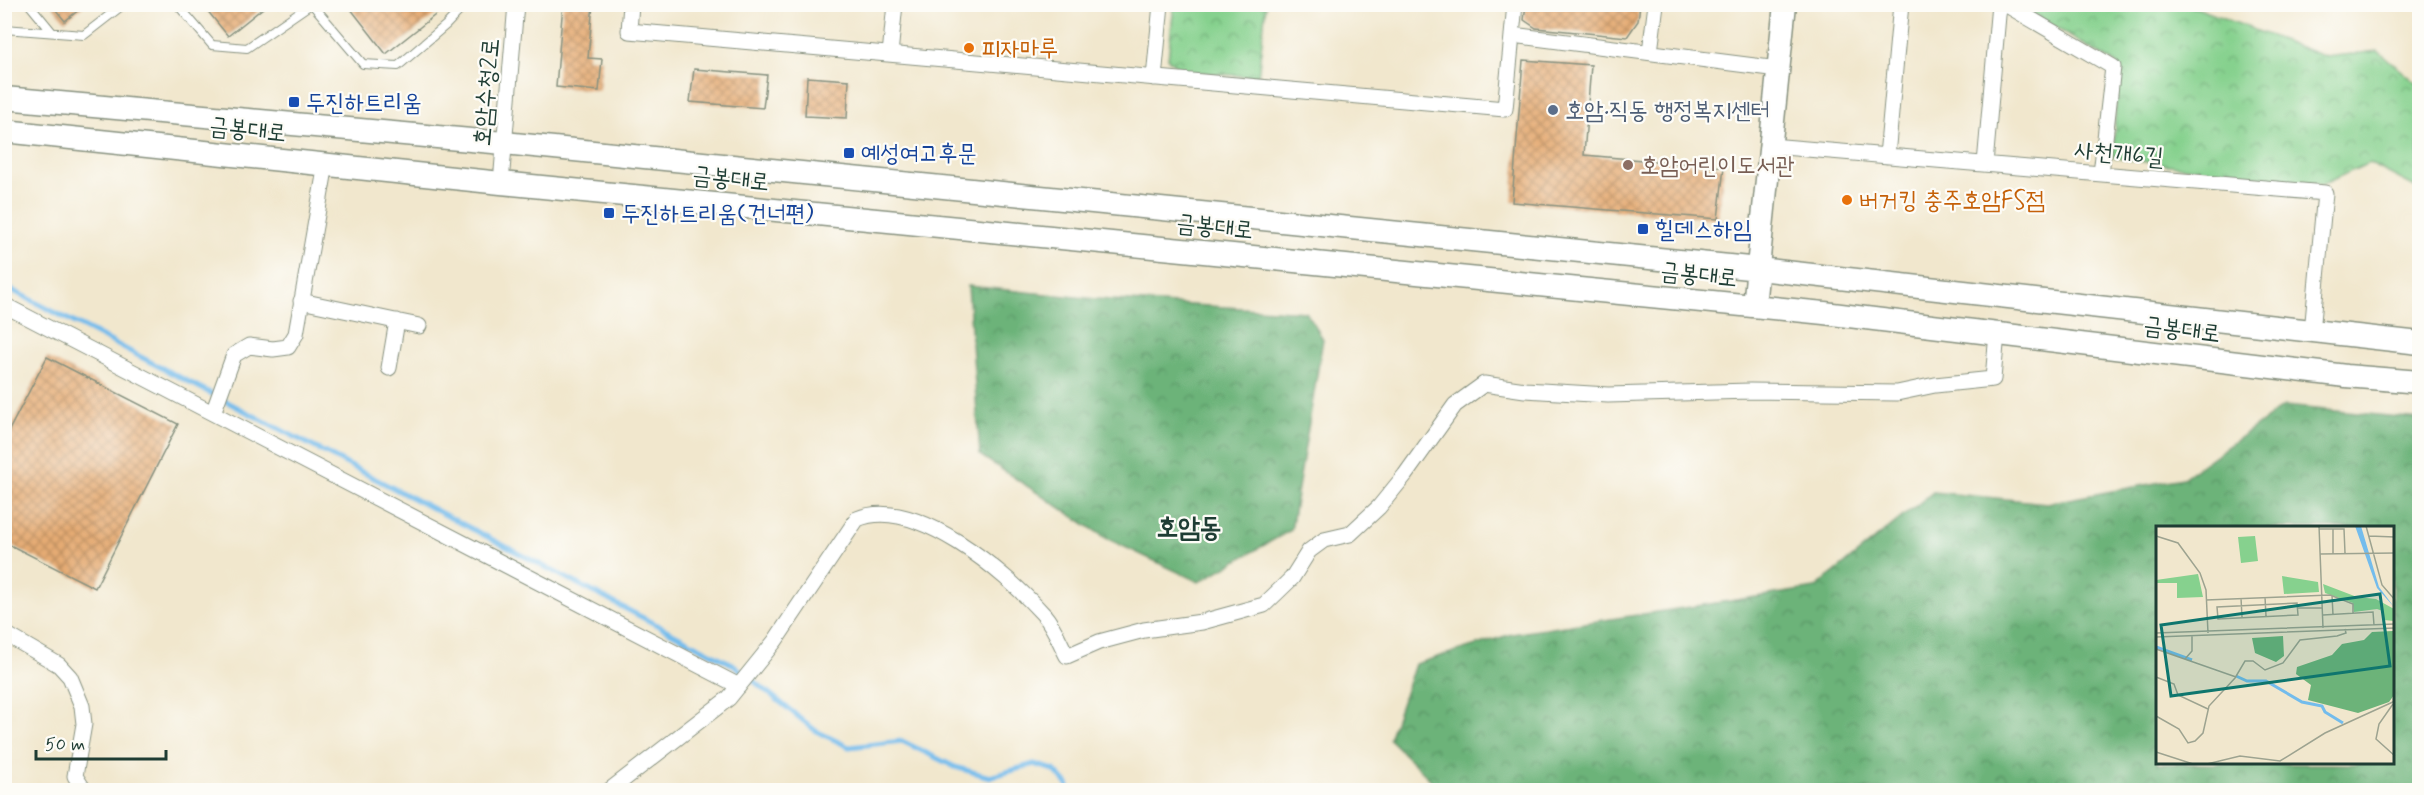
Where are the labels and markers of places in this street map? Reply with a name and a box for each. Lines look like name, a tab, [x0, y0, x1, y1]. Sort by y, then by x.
place label: 피자마루	[981, 34, 1058, 65]
marker: 피자마루	[962, 41, 976, 55]
place label: 두진하트리움	[306, 88, 422, 119]
marker: 두진하트리움	[287, 95, 301, 109]
place label: 호암·직동 행정복지센터	[1565, 96, 1770, 127]
marker: 호암·직동 행정복지센터	[1546, 103, 1560, 117]
place label: 예성여고후문	[861, 139, 977, 170]
marker: 예성여고후문	[842, 146, 856, 160]
place label: 호암어린이도서관	[1640, 151, 1795, 182]
marker: 호암어린이도서관	[1621, 158, 1635, 172]
place label: 버거킹 충주호암FS점	[1859, 186, 2045, 217]
marker: 버거킹 충주호암FS점	[1840, 193, 1854, 207]
place label: 두진하트리움(건너편)	[621, 199, 814, 230]
marker: 두진하트리움(건너편)	[602, 206, 616, 220]
place label: 힐데스하임	[1655, 215, 1752, 246]
marker: 힐데스하임	[1636, 222, 1650, 236]

